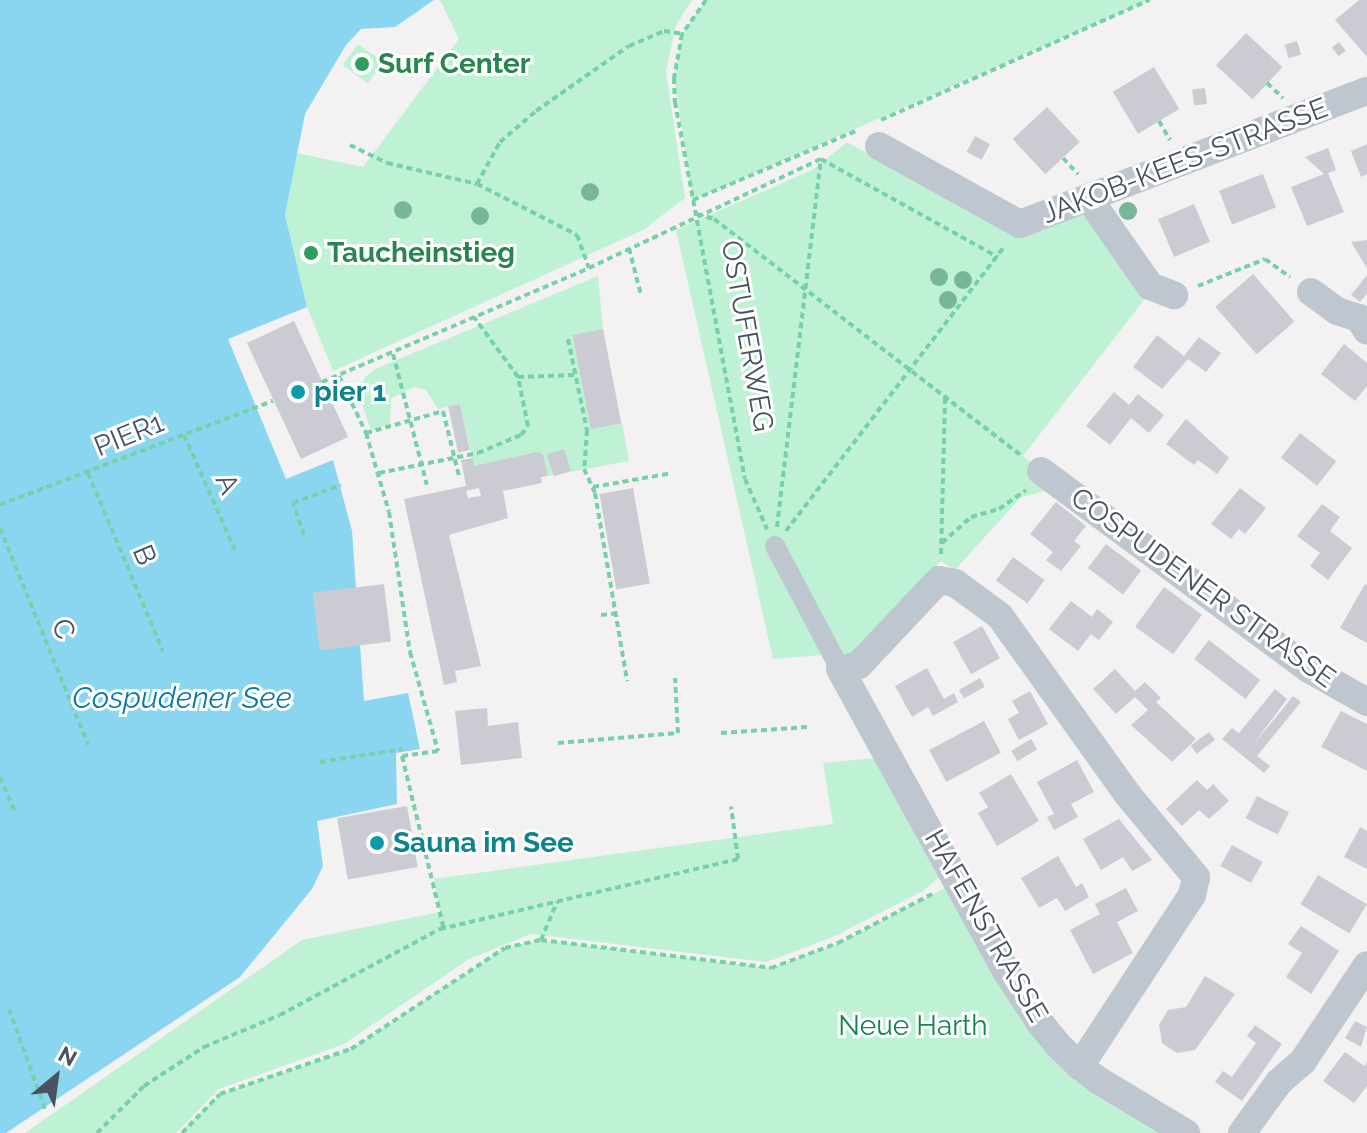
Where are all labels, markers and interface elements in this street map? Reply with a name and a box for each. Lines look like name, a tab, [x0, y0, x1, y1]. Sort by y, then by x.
place label: Surf Center	[378, 47, 531, 81]
marker: Surf Center	[353, 55, 371, 73]
street label: JAKOB-KEES-STRASSE	[1038, 91, 1332, 231]
place label: Taucheinstieg	[327, 236, 515, 270]
street label: OSTUFERWEG	[714, 238, 780, 434]
marker: Taucheinstieg	[302, 244, 320, 262]
place label: pier 1	[314, 375, 387, 409]
marker: pier 1	[289, 383, 307, 401]
street label: PIER1	[89, 406, 169, 464]
street label: A	[208, 469, 246, 499]
street label: COSPUDENER STRASSE	[1064, 481, 1342, 695]
street label: B	[125, 540, 163, 570]
street label: C	[44, 614, 82, 644]
water label: Cospudener See	[72, 680, 292, 716]
street label: HAFENSTRASSE	[917, 824, 1055, 1028]
place label: Sauna im See	[393, 826, 574, 860]
marker: Sauna im See	[368, 834, 386, 852]
park label: Neue Harth	[838, 1009, 988, 1043]
north arrow	[16, 1037, 96, 1117]
text: N	[54, 1041, 81, 1071]

